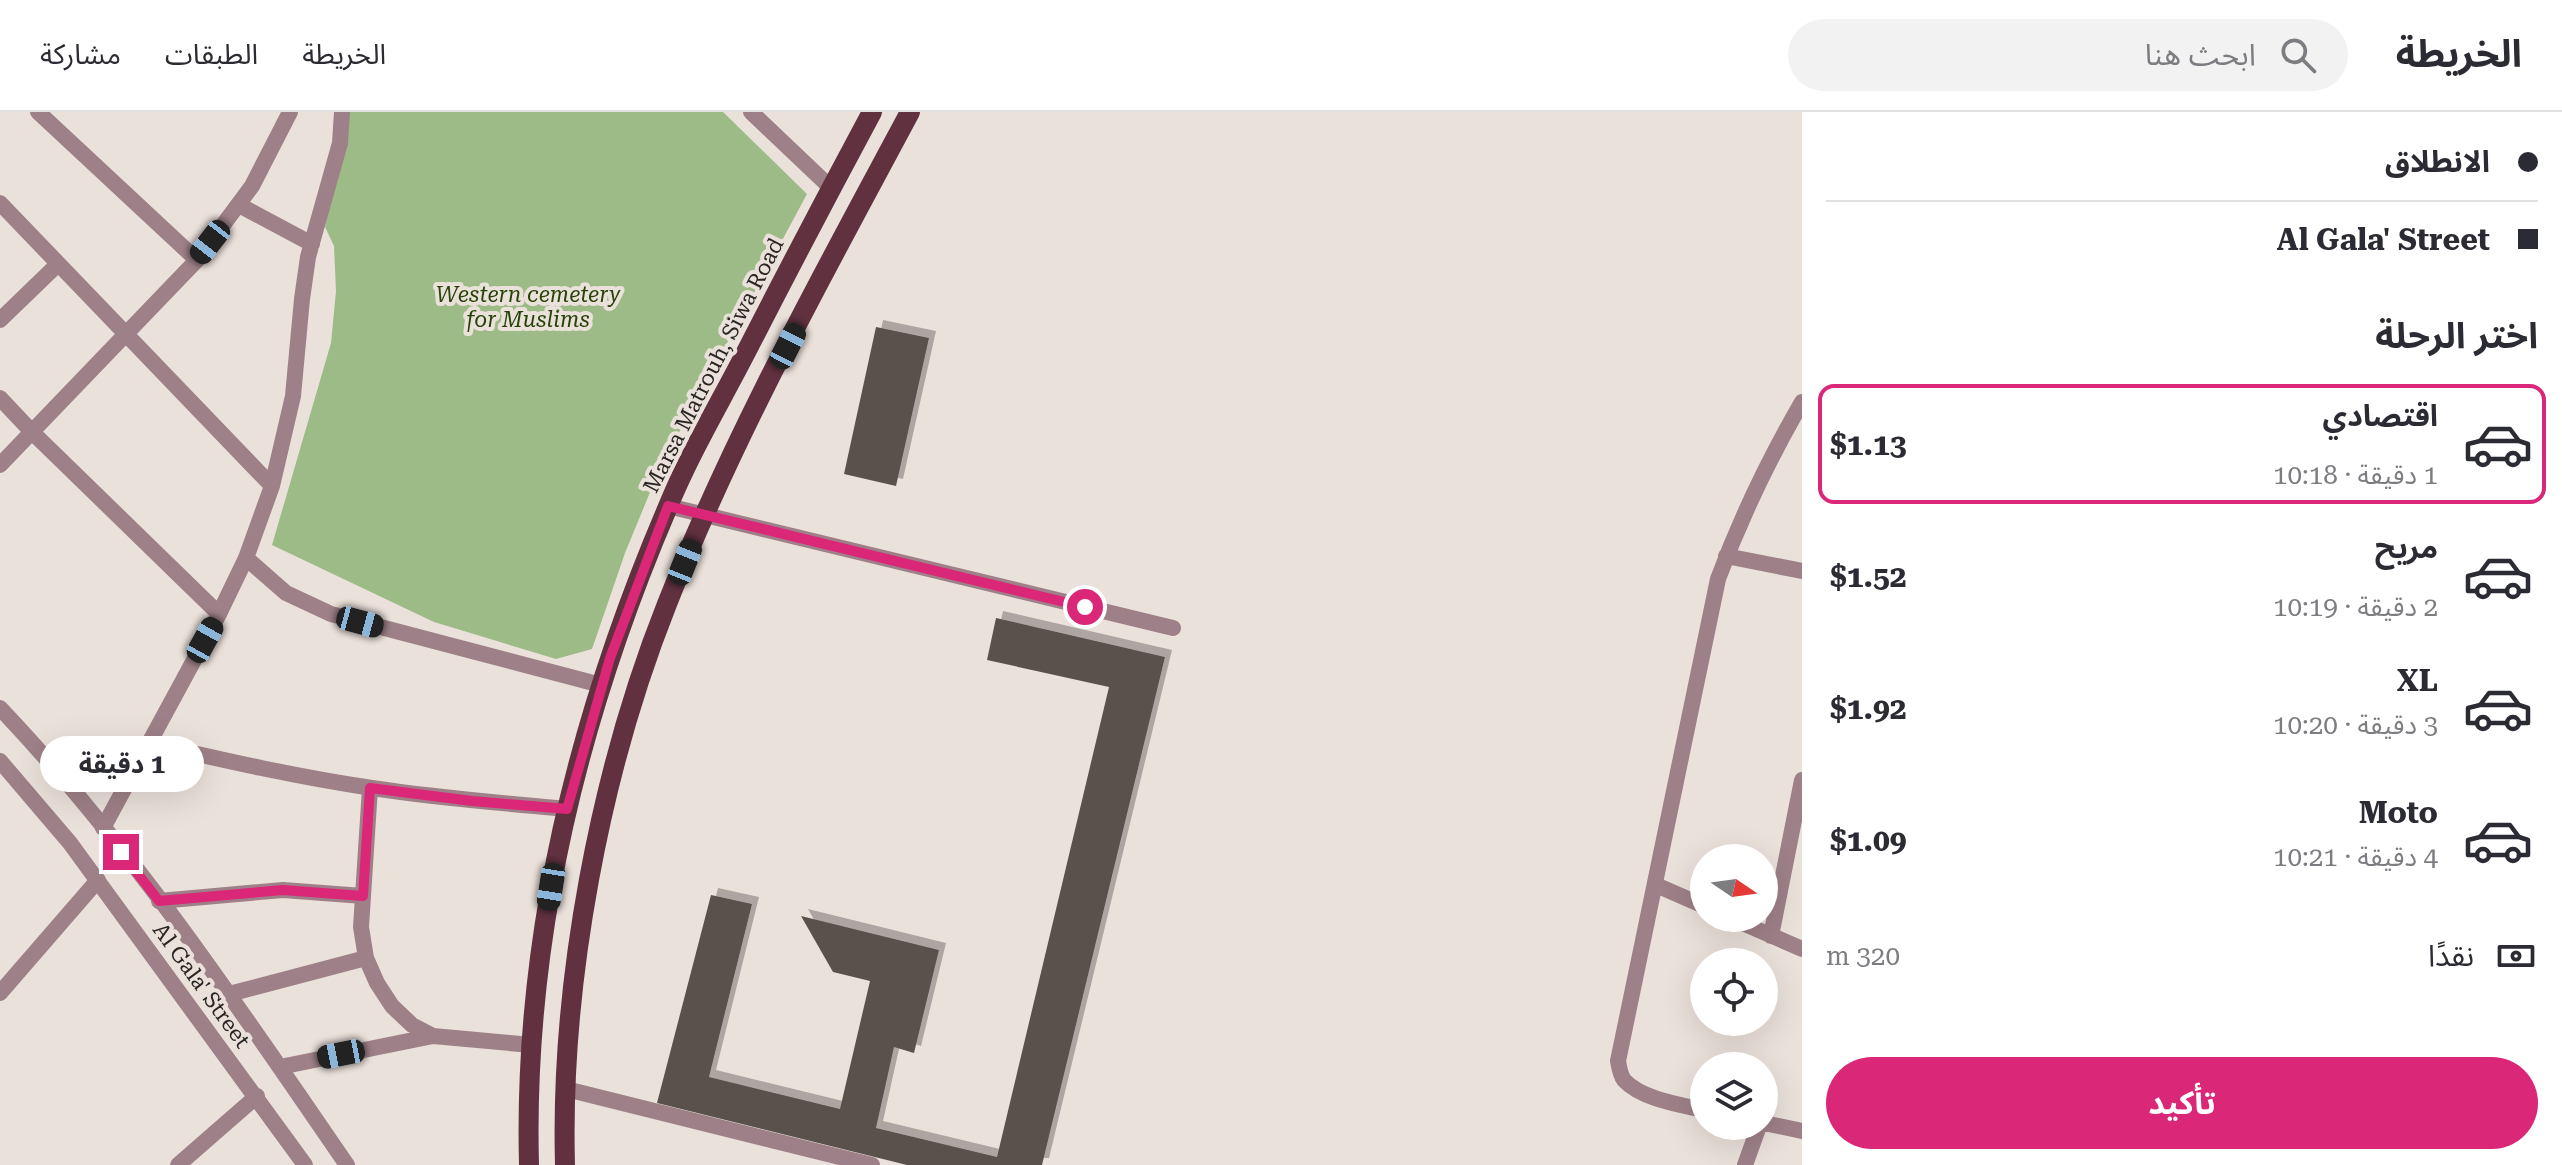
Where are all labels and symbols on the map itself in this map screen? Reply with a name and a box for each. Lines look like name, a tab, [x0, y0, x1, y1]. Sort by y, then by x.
car	[186, 216, 234, 268]
street label: Marsa Matrouh, Siwa Road	[638, 234, 789, 497]
park label: Western cemetery for Muslims	[436, 282, 621, 332]
car	[766, 319, 810, 373]
car	[665, 535, 705, 589]
route start	[1067, 589, 1103, 625]
car	[334, 604, 386, 640]
car	[183, 613, 227, 667]
callout: 1 دقيقة	[39, 736, 203, 792]
route end	[103, 834, 139, 870]
north arrow	[1690, 844, 1778, 932]
car	[535, 861, 567, 913]
street label: Al Gala' Street	[148, 918, 255, 1053]
car	[315, 1038, 367, 1070]

